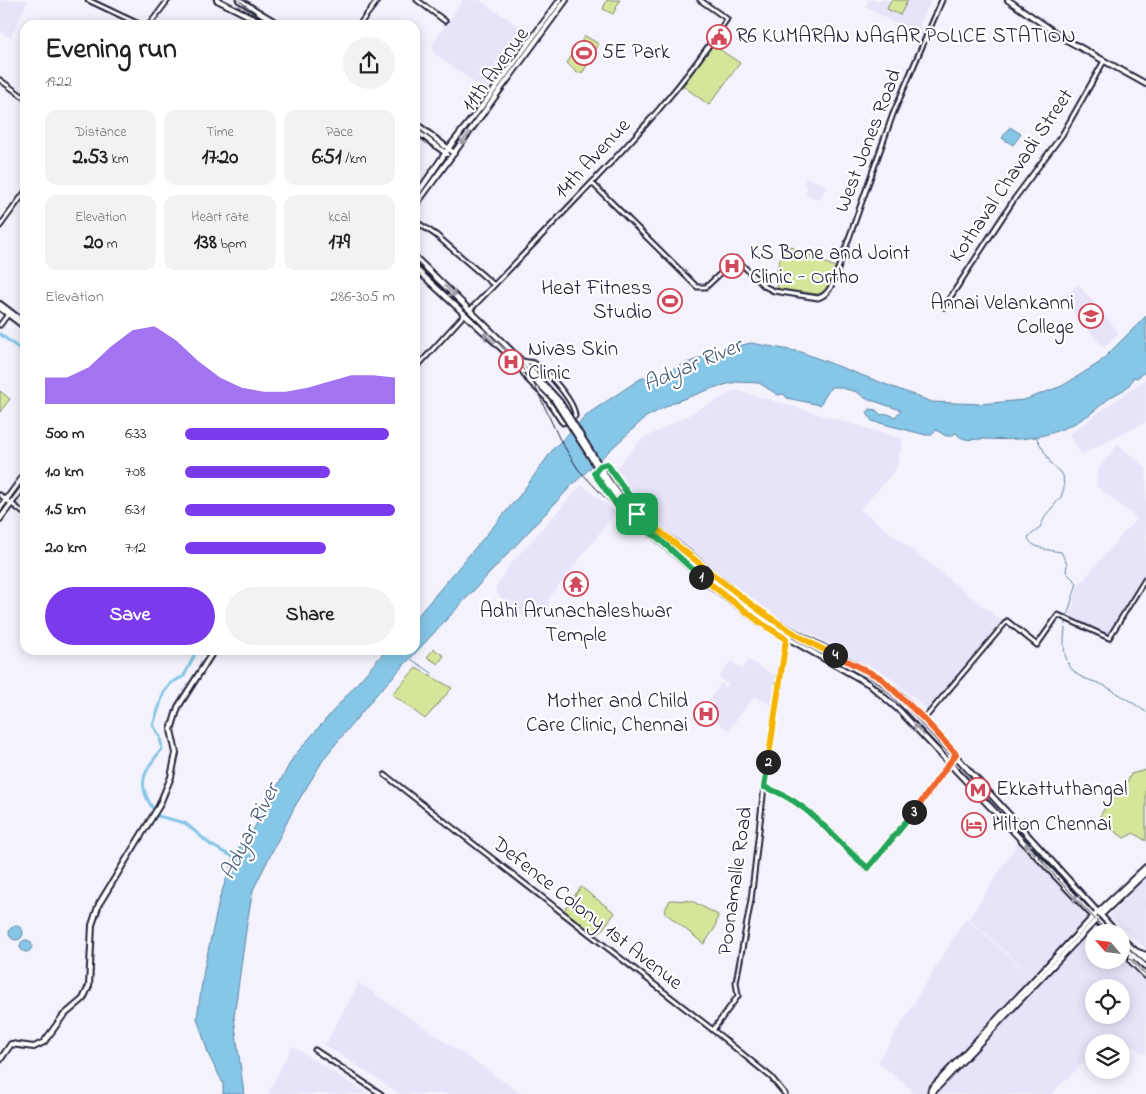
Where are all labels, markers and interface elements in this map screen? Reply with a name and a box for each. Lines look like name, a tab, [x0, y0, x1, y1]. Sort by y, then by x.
street label: 11th Avenue	[455, 21, 537, 119]
place label: R6 KUMARAN NAGAR POLICE STATION	[736, 22, 1076, 52]
public building icon: R6 KUMARAN NAGAR POLICE STATION	[706, 24, 732, 50]
text: Evening run	[45, 30, 177, 71]
button: share	[343, 37, 395, 89]
place label: 5E Park	[602, 38, 671, 68]
sports icon: 5E Park	[571, 40, 597, 66]
street label: West Jones Road	[828, 65, 910, 217]
text: 19:22	[45, 70, 72, 94]
street label: Kothaval Chavadi Street	[943, 83, 1081, 269]
street label: 14th Avenue	[548, 112, 639, 206]
text: Distance	[75, 122, 126, 143]
text: Time	[206, 122, 234, 143]
text: Pace	[326, 122, 353, 143]
one-way arrow	[460, 131, 470, 145]
text: 2.53	[73, 143, 108, 173]
text: 17:20	[202, 143, 238, 173]
text: 6:51	[312, 143, 342, 173]
text: km	[108, 149, 129, 170]
text: /km	[342, 149, 367, 170]
text: Elevation	[75, 207, 126, 228]
text: Heart rate	[191, 207, 249, 228]
text: kcal	[328, 207, 350, 228]
text: 20	[84, 228, 103, 258]
text: 138	[194, 228, 217, 258]
text: 179	[329, 228, 350, 258]
text: m	[103, 234, 118, 255]
text: bpm	[217, 234, 246, 255]
place label: KS Bone and Joint Clinic - Ortho	[750, 239, 910, 293]
hospital icon: KS Bone and Joint Clinic - Ortho	[719, 253, 745, 279]
place label: Heat Fitness Studio	[541, 274, 652, 328]
text: Elevation	[45, 285, 104, 309]
text: 286–305 m	[330, 285, 395, 309]
one-way arrow	[444, 285, 456, 297]
sports icon: Heat Fitness Studio	[657, 288, 683, 314]
place label: Annai Velankanni College	[930, 289, 1075, 345]
school or university icon: Annai Velankanni College	[1078, 303, 1104, 329]
water label: Adyar River	[639, 330, 750, 401]
one-way arrow	[484, 333, 496, 345]
place label: Nivas Skin Clinic	[528, 335, 618, 389]
hospital icon: Nivas Skin Clinic	[498, 349, 524, 375]
text: 500 m	[45, 422, 84, 446]
text: 6:33	[125, 422, 147, 446]
text: 1.0 km	[45, 460, 84, 484]
text: 7:08	[125, 460, 146, 484]
pin	[616, 493, 658, 535]
text: 1.5 km	[45, 498, 86, 522]
text: 6:31	[125, 498, 145, 522]
icon: arrive	[623, 500, 651, 528]
text: 2.0 km	[45, 536, 87, 560]
text: 7:12	[125, 536, 146, 560]
pin: 1	[688, 564, 714, 590]
text: 1	[699, 567, 704, 588]
temple icon: Adhi Arunachaleshwar Temple	[563, 571, 589, 597]
button: Save	[45, 587, 215, 645]
button: Share	[225, 587, 395, 645]
place label: Adhi Arunachaleshwar Temple	[480, 597, 673, 651]
pin: 4	[822, 642, 848, 668]
text: 4	[833, 645, 838, 666]
place label: Mother and Child Care Clinic, Chennai	[526, 687, 688, 741]
hospital icon: Mother and Child Care Clinic, Chennai	[693, 701, 719, 727]
one-way arrow	[913, 724, 925, 736]
pin: 2	[756, 750, 780, 774]
text: 2	[765, 752, 772, 773]
water label: Adyar River	[213, 775, 290, 886]
place label: Ekkattuthangal	[996, 775, 1128, 807]
metro station icon: Ekkattuthangal	[965, 777, 991, 803]
pin: 3	[902, 800, 926, 824]
text: 3	[912, 802, 917, 823]
street label: Poonamalle Road	[711, 805, 761, 957]
place label: Hilton Chennai	[992, 810, 1112, 840]
hotel icon: Hilton Chennai	[961, 812, 987, 838]
street label: Defence Colony 1st Avenue	[483, 829, 689, 1000]
one-way arrow	[1024, 842, 1036, 855]
one-way arrow	[1072, 894, 1084, 907]
north arrow	[1085, 924, 1130, 969]
map controls	[1085, 924, 1130, 1079]
button: locate	[1085, 979, 1130, 1024]
button: layers	[1085, 1034, 1130, 1079]

